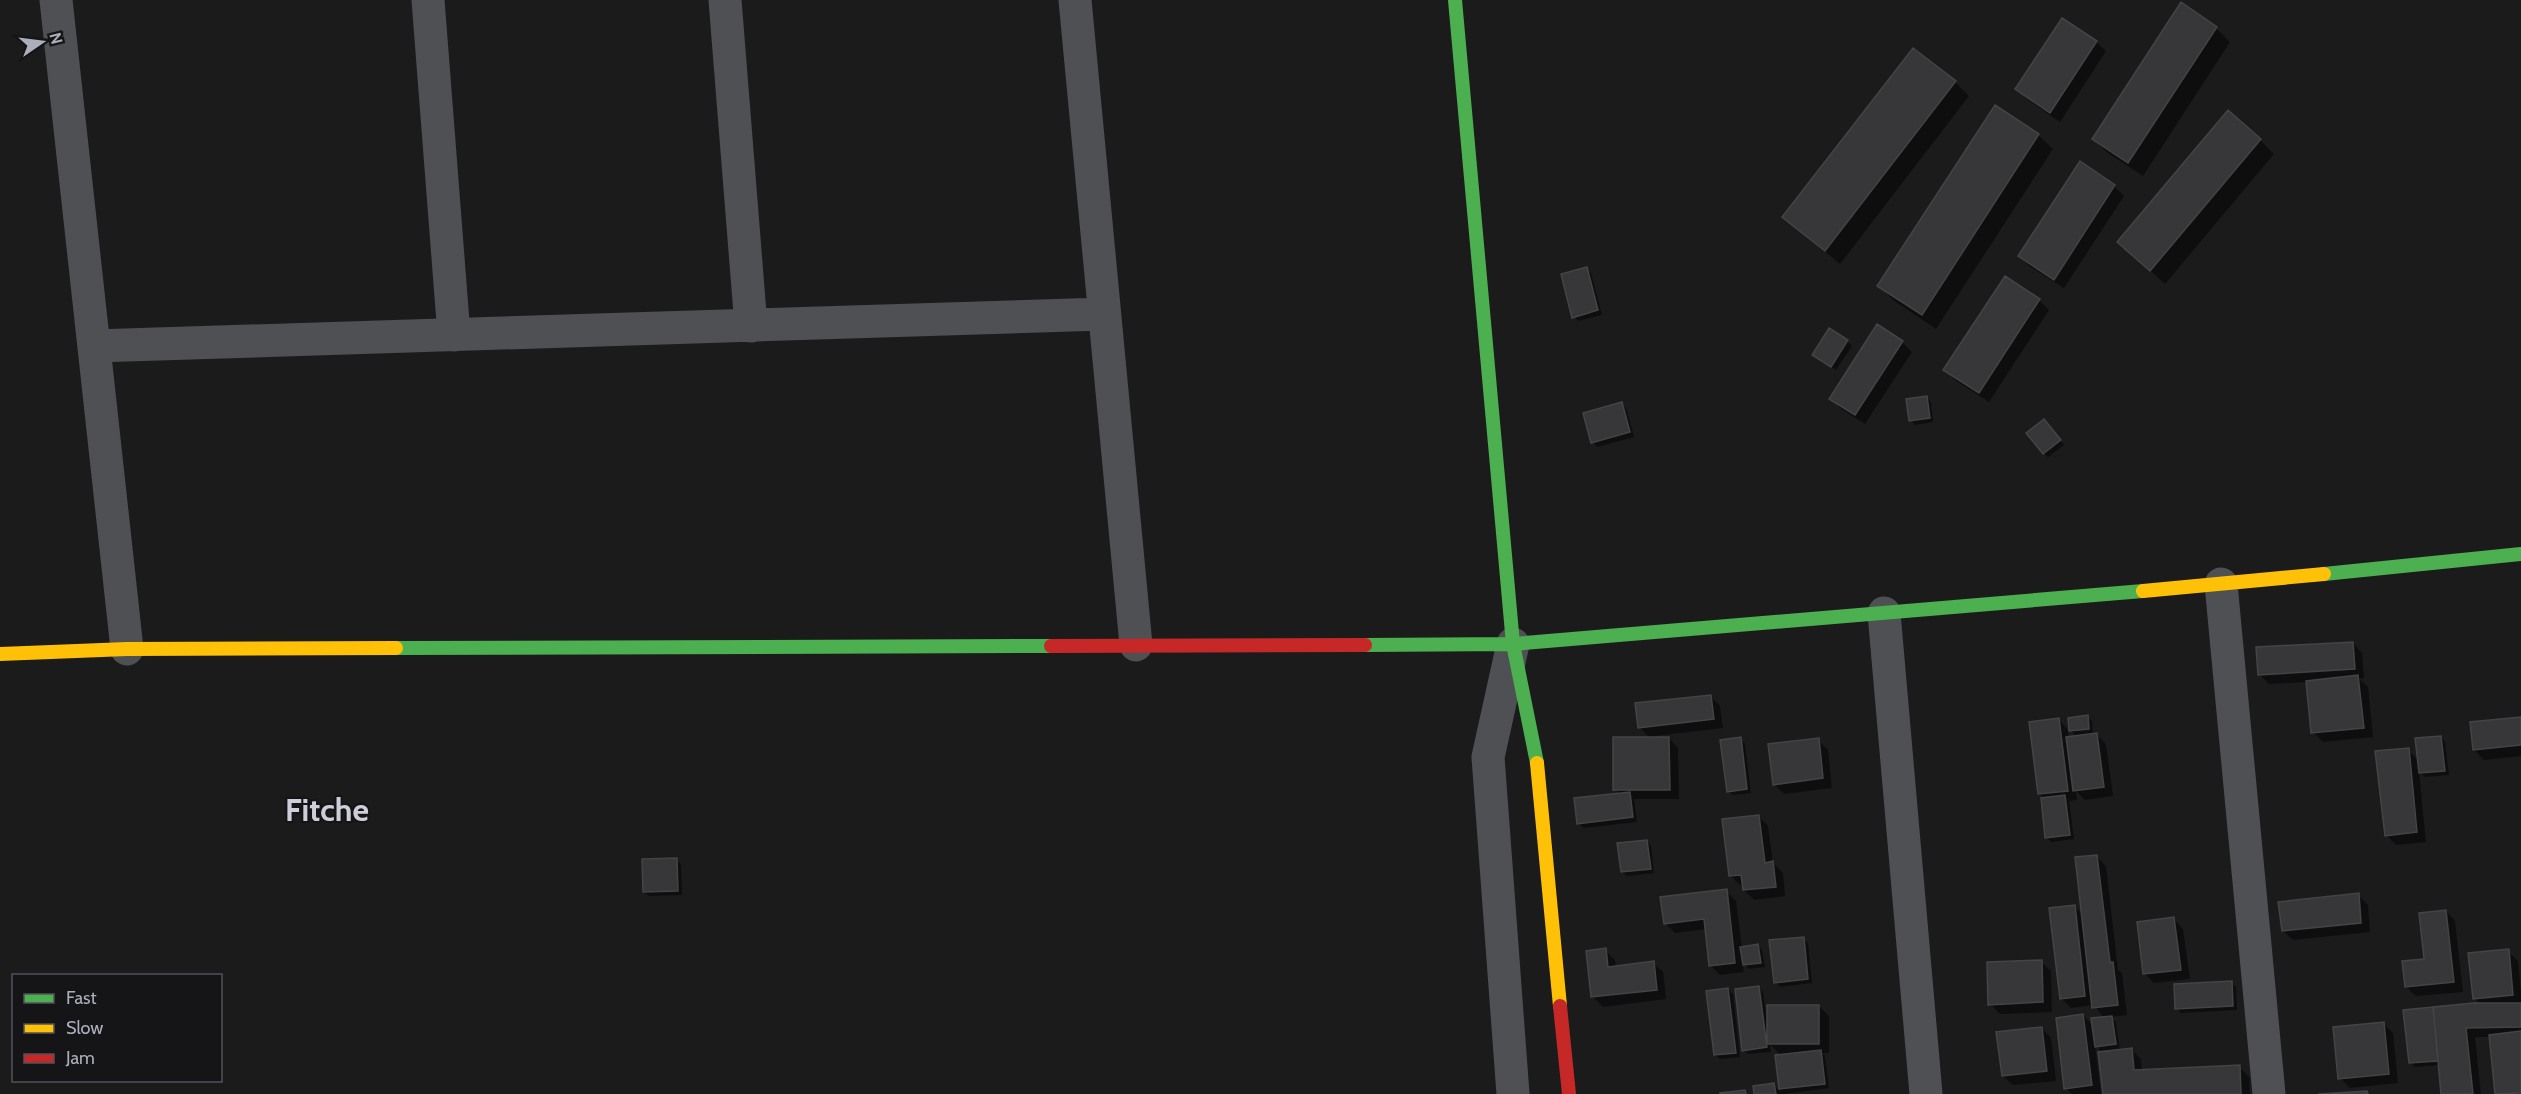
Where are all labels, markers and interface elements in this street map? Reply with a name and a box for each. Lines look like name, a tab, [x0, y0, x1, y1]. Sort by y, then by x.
north arrow	[12, 12, 72, 72]
text: N	[45, 31, 67, 46]
district label: Fitche	[285, 790, 369, 829]
legend	[12, 974, 222, 1082]
text: Fast	[66, 987, 97, 1009]
text: Slow	[66, 1017, 103, 1039]
text: Jam	[65, 1047, 95, 1069]

